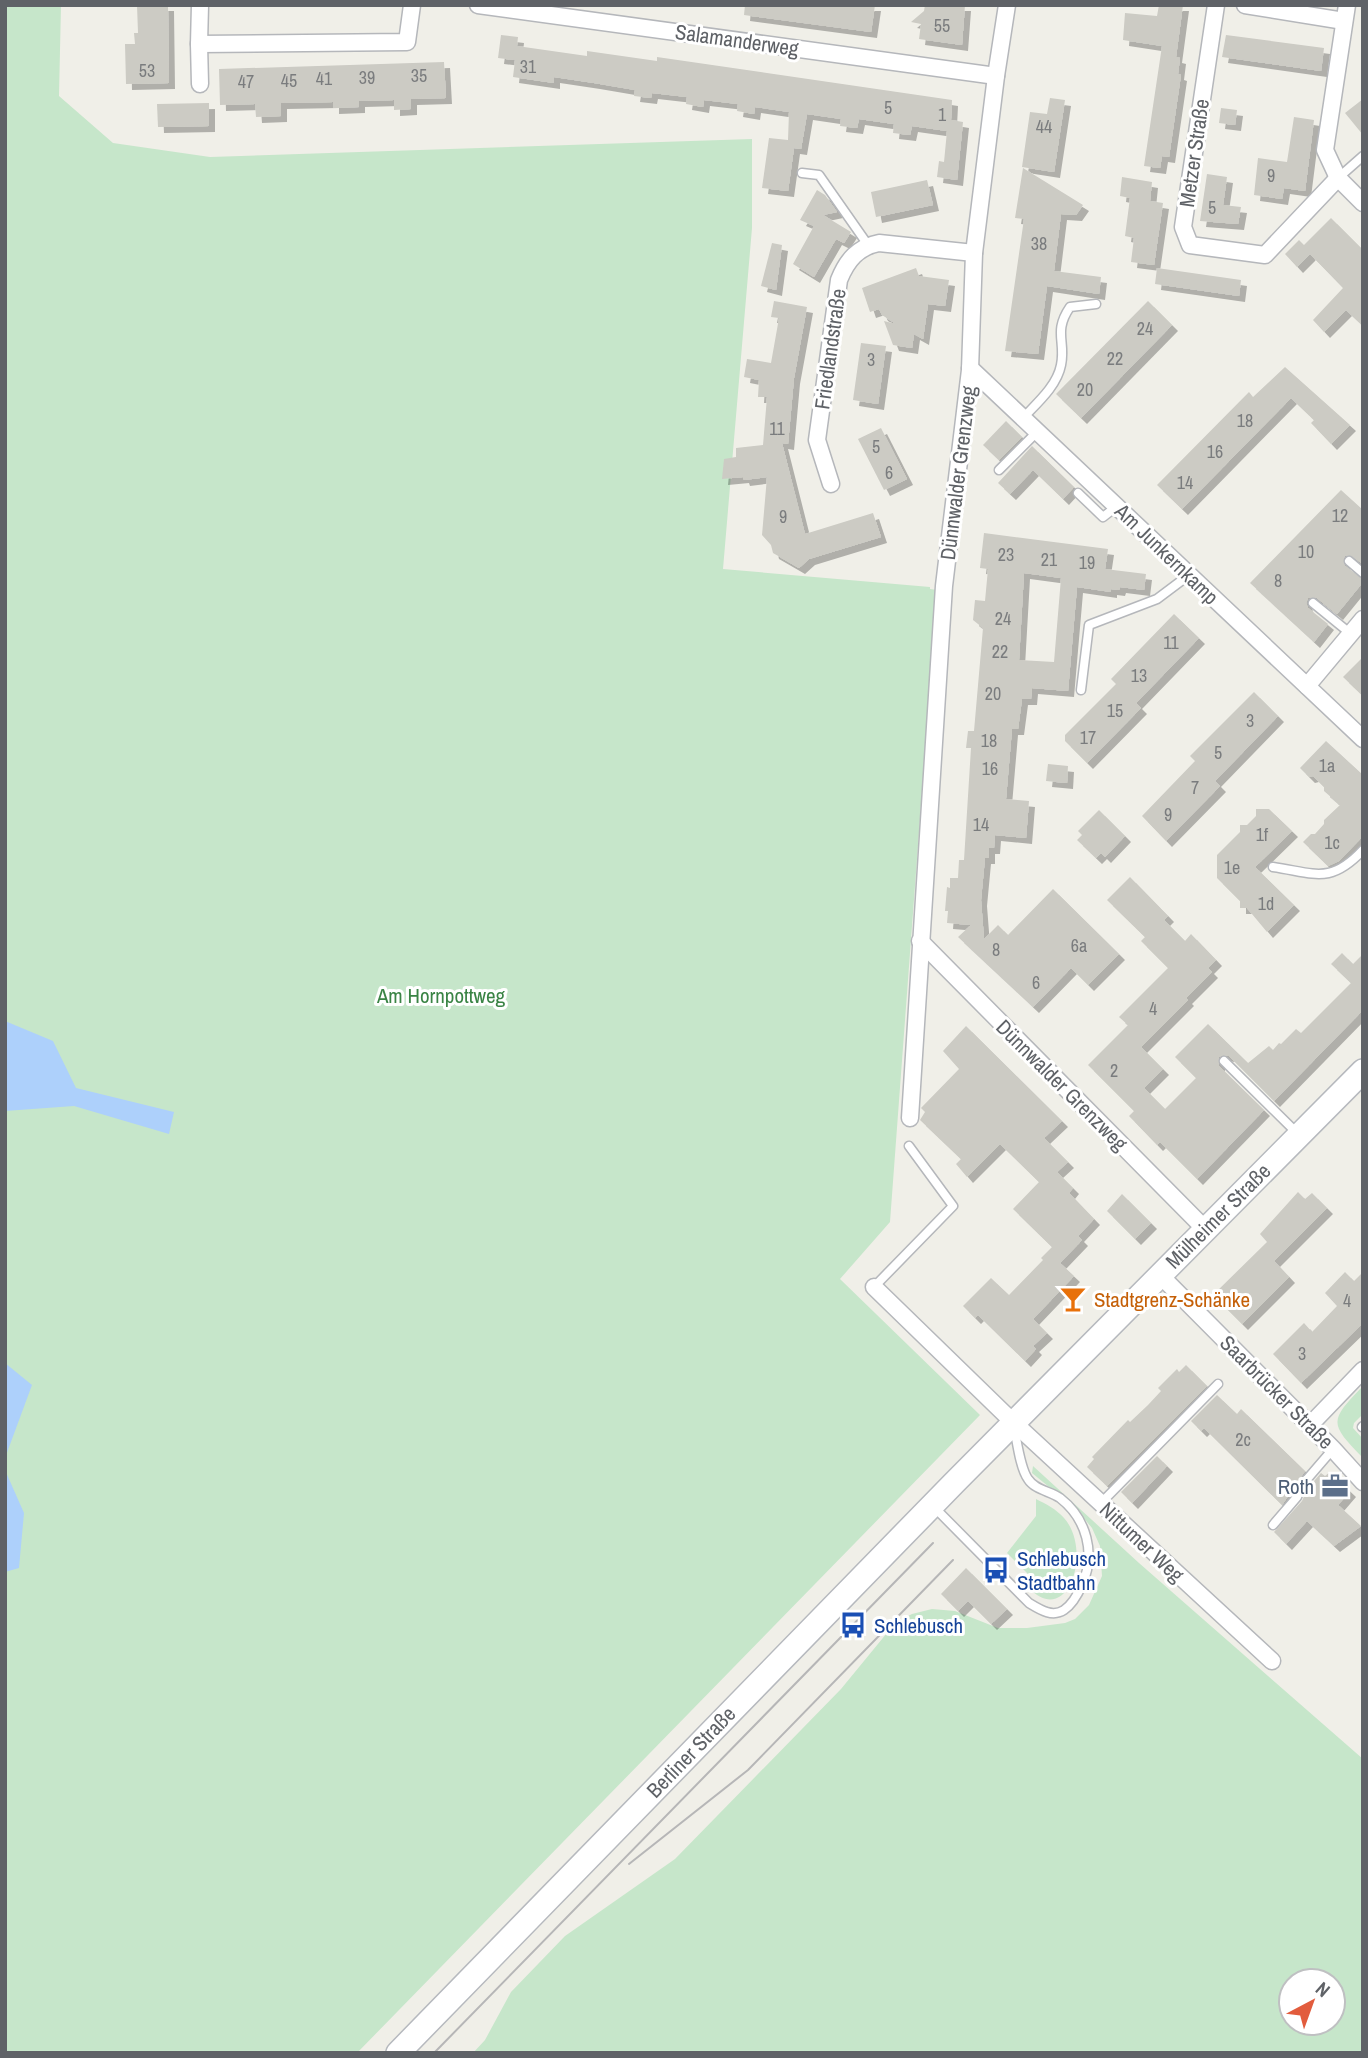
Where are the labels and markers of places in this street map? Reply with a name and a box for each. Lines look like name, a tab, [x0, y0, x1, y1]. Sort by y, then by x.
bar icon: Stadtgrenz-Schänke	[1058, 1284, 1088, 1314]
place label: Stadtgrenz-Schänke	[1094, 1285, 1250, 1314]
office icon: Roth	[1320, 1471, 1350, 1501]
place label: Roth	[1278, 1472, 1314, 1501]
place label: Schlebusch Stadtbahn	[1017, 1544, 1106, 1597]
bus stop icon: Schlebusch Stadtbahn	[981, 1555, 1011, 1585]
bus stop icon: Schlebusch	[838, 1610, 868, 1640]
place label: Schlebusch	[874, 1611, 963, 1640]

